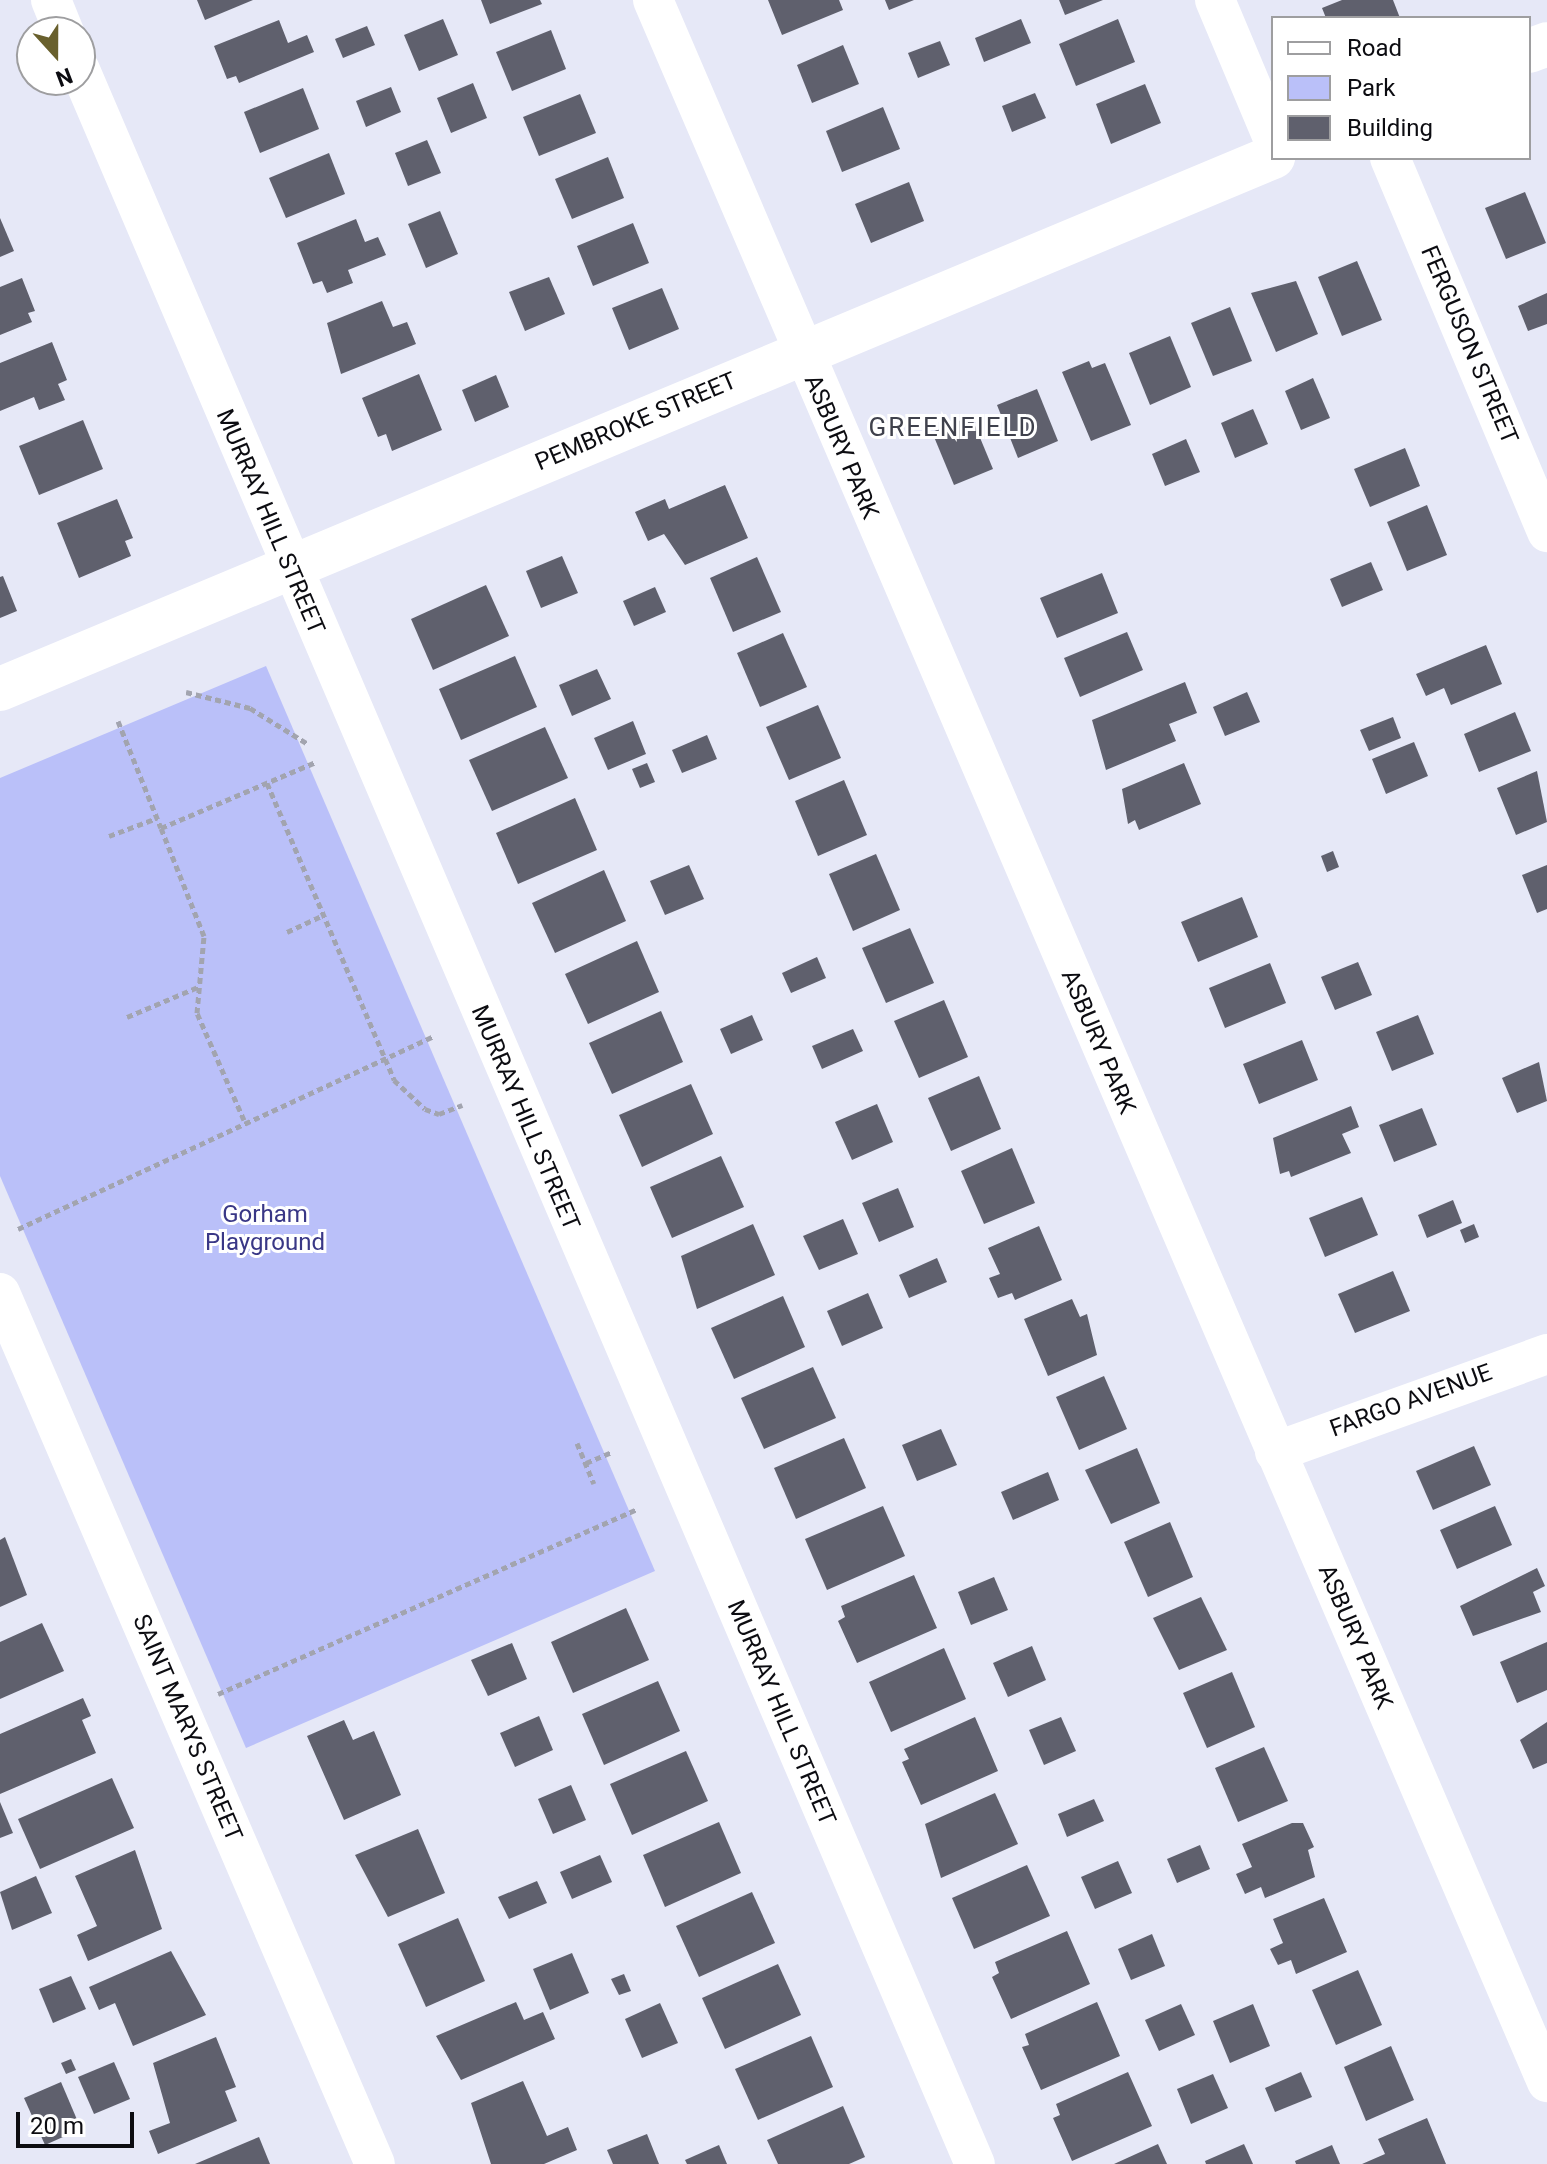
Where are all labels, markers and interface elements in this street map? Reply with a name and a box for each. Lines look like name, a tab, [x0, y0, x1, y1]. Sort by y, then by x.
north arrow	[16, 16, 96, 96]
legend	[1271, 16, 1531, 160]
text: Road	[1347, 34, 1402, 62]
text: N	[52, 63, 76, 91]
text: Park	[1347, 74, 1395, 102]
text: Building	[1347, 114, 1433, 142]
street label: FERGUSON STREET	[1414, 242, 1524, 448]
street label: PEMBROKE STREET	[531, 367, 741, 477]
street label: ASBURY PARK	[798, 370, 884, 524]
street label: MURRAY HILL STREET	[210, 405, 330, 639]
district label: GREENFIELD	[868, 412, 1038, 444]
street label: ASBURY PARK	[1055, 965, 1141, 1119]
street label: MURRAY HILL STREET	[465, 1001, 585, 1235]
park label: Gorham Playground	[205, 1201, 325, 1257]
street label: FARGO AVENUE	[1326, 1358, 1496, 1444]
street label: ASBURY PARK	[1312, 1560, 1398, 1714]
street label: MURRAY HILL STREET	[721, 1596, 841, 1830]
street label: SAINT MARYS STREET	[126, 1610, 248, 1846]
scale bar	[20, 2096, 138, 2146]
text: 20 m	[30, 2112, 84, 2140]

